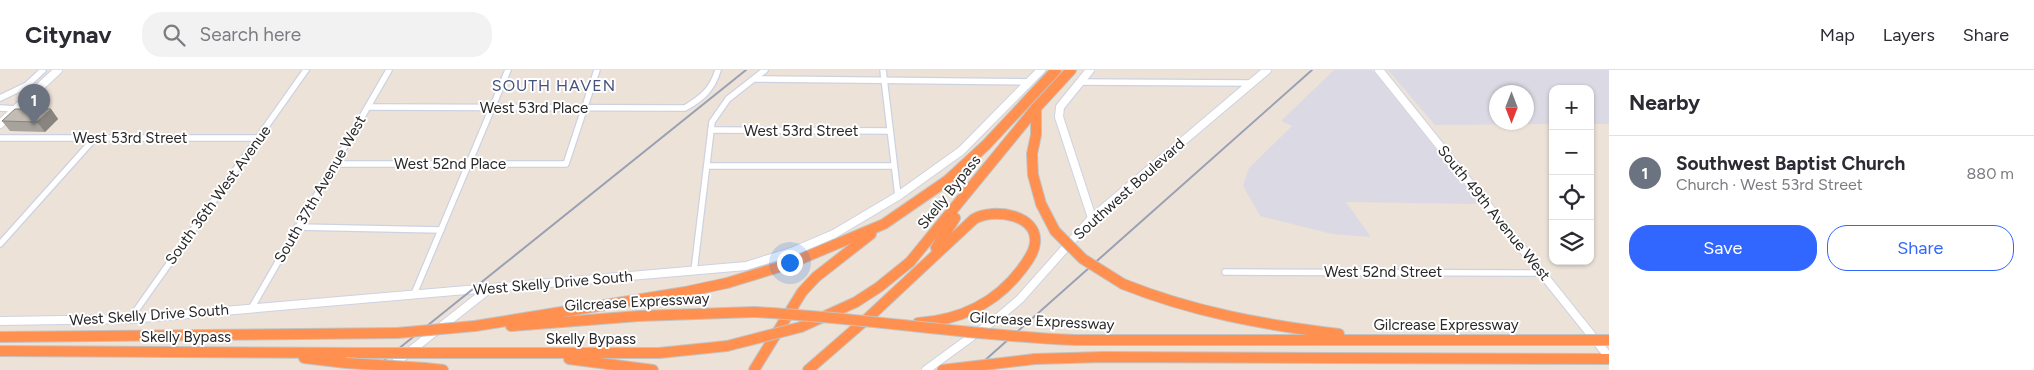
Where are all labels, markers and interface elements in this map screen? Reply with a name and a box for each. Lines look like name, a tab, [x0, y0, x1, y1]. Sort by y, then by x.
search box	[142, 12, 492, 57]
text: Citynav	[25, 20, 112, 49]
icon: search	[160, 21, 188, 49]
text: Search here	[200, 23, 301, 46]
text: Map	[1820, 24, 1855, 46]
text: Layers	[1883, 24, 1935, 46]
text: Share	[1963, 24, 2009, 46]
district label: SOUTH HAVEN	[492, 76, 616, 95]
pin: 1	[18, 84, 50, 125]
north arrow	[1489, 85, 1534, 130]
map controls	[1549, 85, 1594, 265]
button: +	[1549, 85, 1594, 130]
text: Nearby	[1629, 90, 1700, 115]
street label: West 53rd Place	[480, 99, 588, 117]
street label: South 37th Avenue West	[270, 112, 370, 266]
street label: South 36th West Avenue	[161, 122, 275, 268]
street label: West 53rd Street	[744, 122, 859, 140]
street label: West 53rd Street	[73, 129, 188, 147]
button: −	[1549, 130, 1594, 175]
street label: Southwest Boulevard	[1070, 134, 1188, 244]
street label: South 49th Avenue West	[1434, 142, 1554, 284]
street label: Skelly Bypass	[914, 151, 984, 233]
text: Southwest Baptist Church	[1676, 152, 1905, 175]
street label: West 52nd Place	[394, 155, 506, 173]
text: 1	[1642, 164, 1648, 183]
text: 880 m	[1967, 164, 2014, 183]
button: locate	[1549, 175, 1594, 220]
text: Church · West 53rd Street	[1676, 175, 1863, 194]
button: layers	[1549, 220, 1594, 265]
button: Save	[1629, 225, 1817, 271]
button: Share	[1827, 225, 2014, 271]
your location	[777, 250, 803, 276]
street label: West 52nd Street	[1324, 263, 1442, 281]
street label: West Skelly Drive South	[473, 267, 633, 299]
street label: Gilcrease Expressway	[564, 289, 710, 315]
street label: West Skelly Drive South	[69, 300, 229, 330]
street label: Gilcrease Expressway	[969, 308, 1115, 334]
street label: Gilcrease Expressway	[1373, 316, 1519, 334]
street label: Skelly Bypass	[141, 328, 231, 346]
street label: Skelly Bypass	[546, 330, 636, 348]

